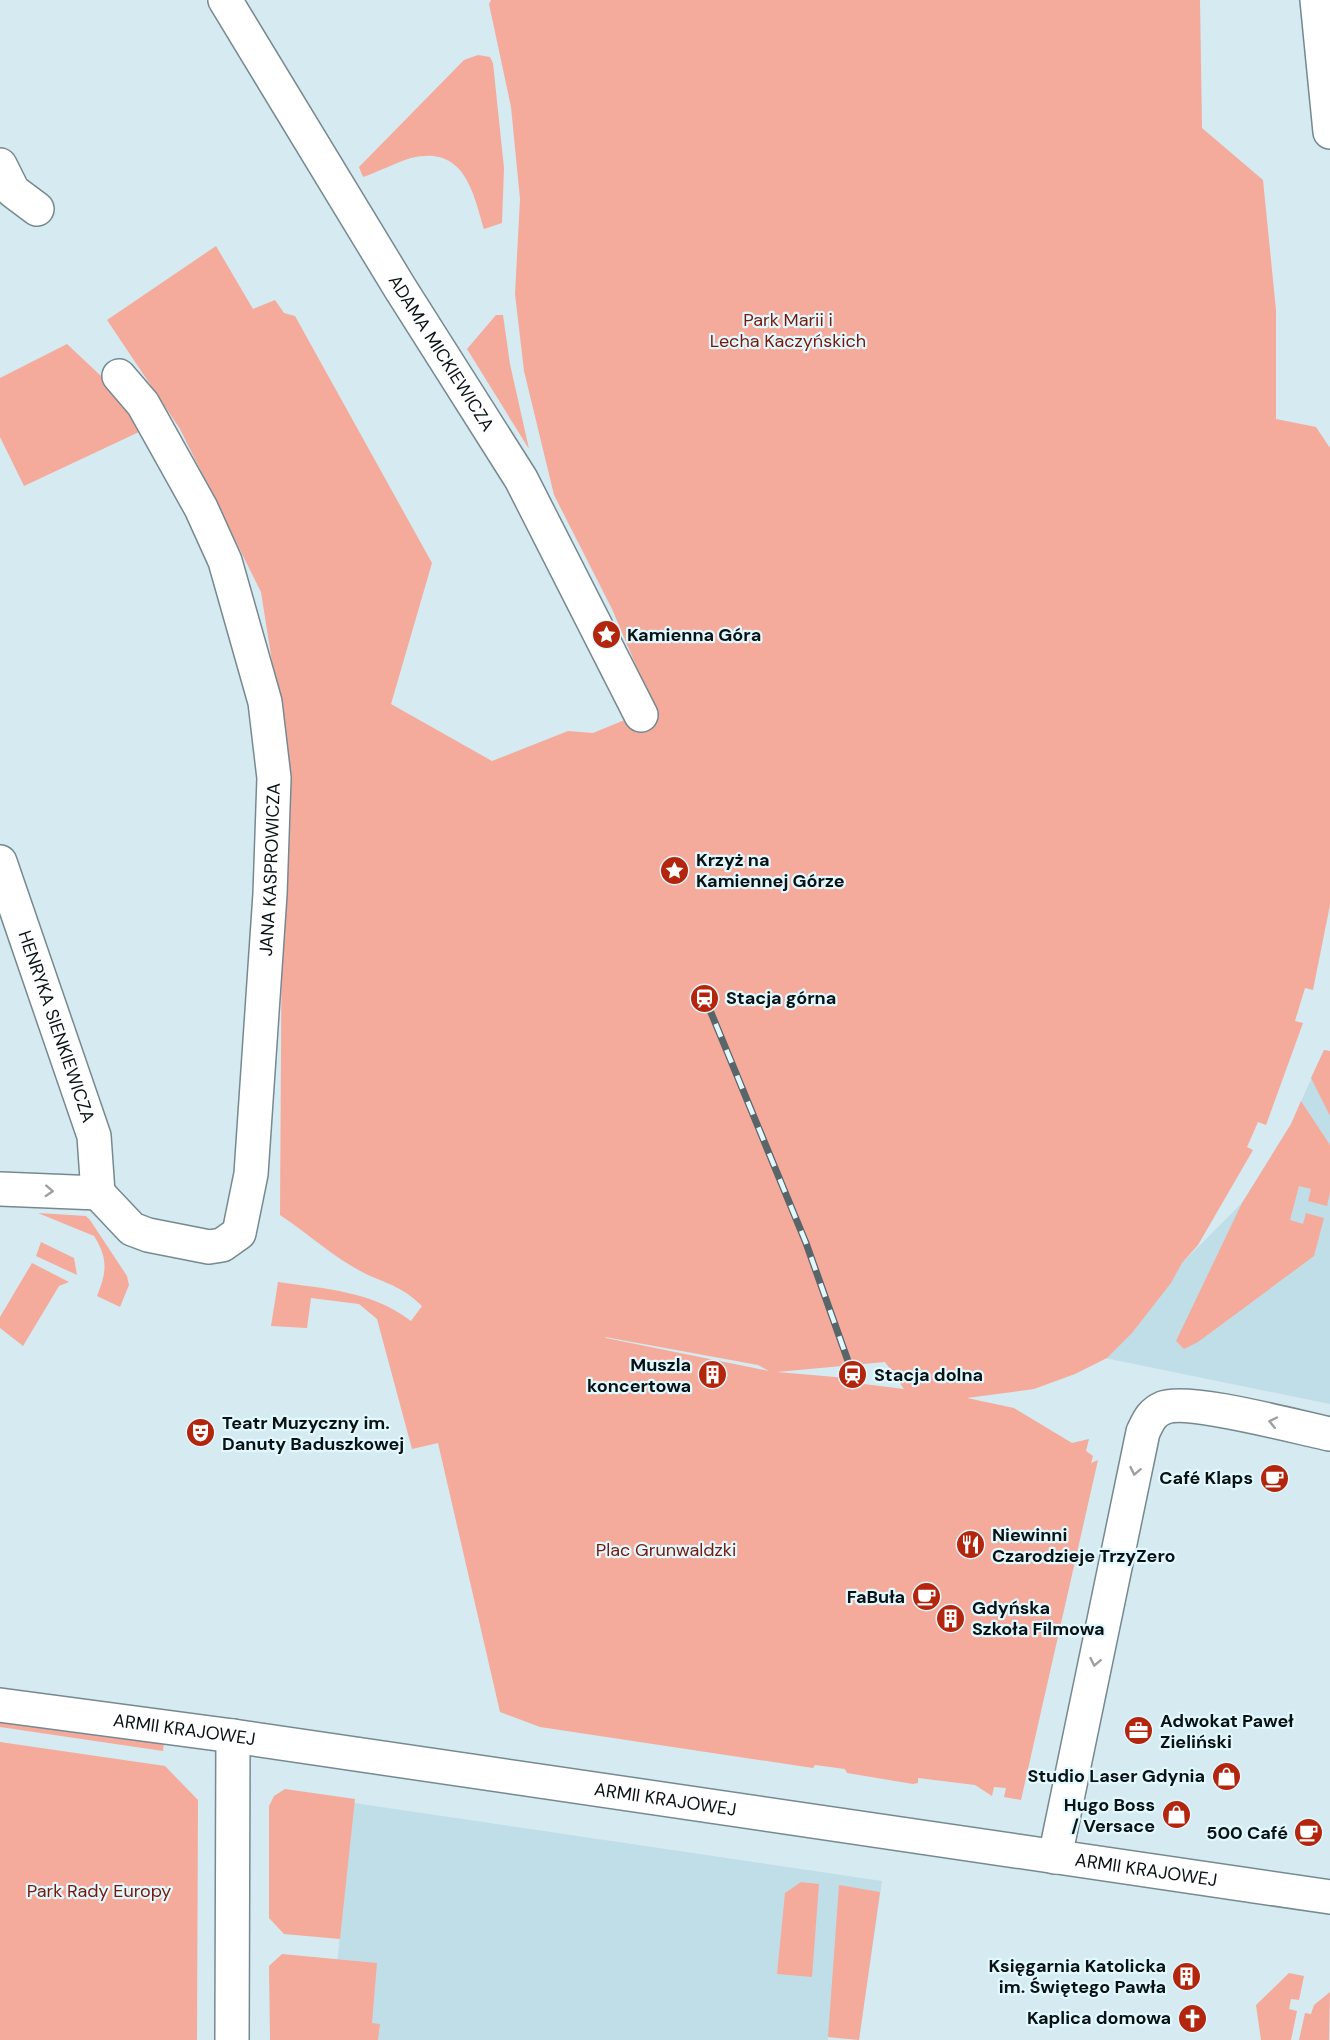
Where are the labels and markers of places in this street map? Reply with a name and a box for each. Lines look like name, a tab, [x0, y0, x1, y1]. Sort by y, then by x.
place icon: Kamienna Góra	[590, 619, 622, 651]
place label: Kamienna Góra	[627, 623, 761, 647]
place label: Krzyż na Kamiennej Górze	[696, 848, 845, 893]
place icon: Krzyż na Kamiennej Górze	[659, 854, 691, 886]
station icon: Stacja górna	[689, 982, 721, 1014]
place label: Stacja górna	[726, 986, 836, 1010]
place label: Muszla koncertowa	[587, 1353, 691, 1398]
building icon: Muszla koncertowa	[696, 1359, 728, 1391]
station icon: Stacja dolna	[837, 1359, 869, 1391]
place label: Stacja dolna	[874, 1363, 983, 1387]
place label: Teatr Muzyczny im. Danuty Baduszkowej	[222, 1411, 404, 1456]
theatre icon: Teatr Muzyczny im. Danuty Baduszkowej	[185, 1417, 217, 1449]
cafe icon: Café Klaps	[1258, 1462, 1290, 1494]
place label: Café Klaps	[1159, 1466, 1253, 1490]
place label: Niewinni Czarodzieje TrzyZero	[992, 1523, 1176, 1568]
restaurant icon: Niewinni Czarodzieje TrzyZero	[955, 1529, 987, 1561]
cafe icon: FaBuła	[910, 1581, 942, 1613]
place label: FaBuła	[847, 1585, 905, 1609]
place label: Gdyńska Szkoła Filmowa	[972, 1596, 1105, 1641]
building icon: Gdyńska Szkoła Filmowa	[935, 1602, 967, 1634]
place label: Adwokat Paweł Zieliński	[1160, 1709, 1294, 1754]
office icon: Adwokat Paweł Zieliński	[1123, 1715, 1155, 1747]
shop icon: Studio Laser Gdynia	[1210, 1760, 1242, 1792]
place label: Studio Laser Gdynia	[1027, 1764, 1205, 1788]
place label: Hugo Boss / Versace	[1064, 1793, 1155, 1838]
shop icon: Hugo Boss / Versace	[1160, 1799, 1192, 1831]
cafe icon: 500 Café	[1293, 1817, 1325, 1849]
place label: 500 Café	[1206, 1821, 1288, 1845]
place label: Księgarnia Katolicka im. Świętego Pawła	[988, 1954, 1166, 1999]
building icon: Księgarnia Katolicka im. Świętego Pawła	[1171, 1960, 1203, 1992]
church icon: Kaplica domowa	[1176, 2002, 1208, 2034]
place label: Kaplica domowa	[1027, 2006, 1171, 2030]

